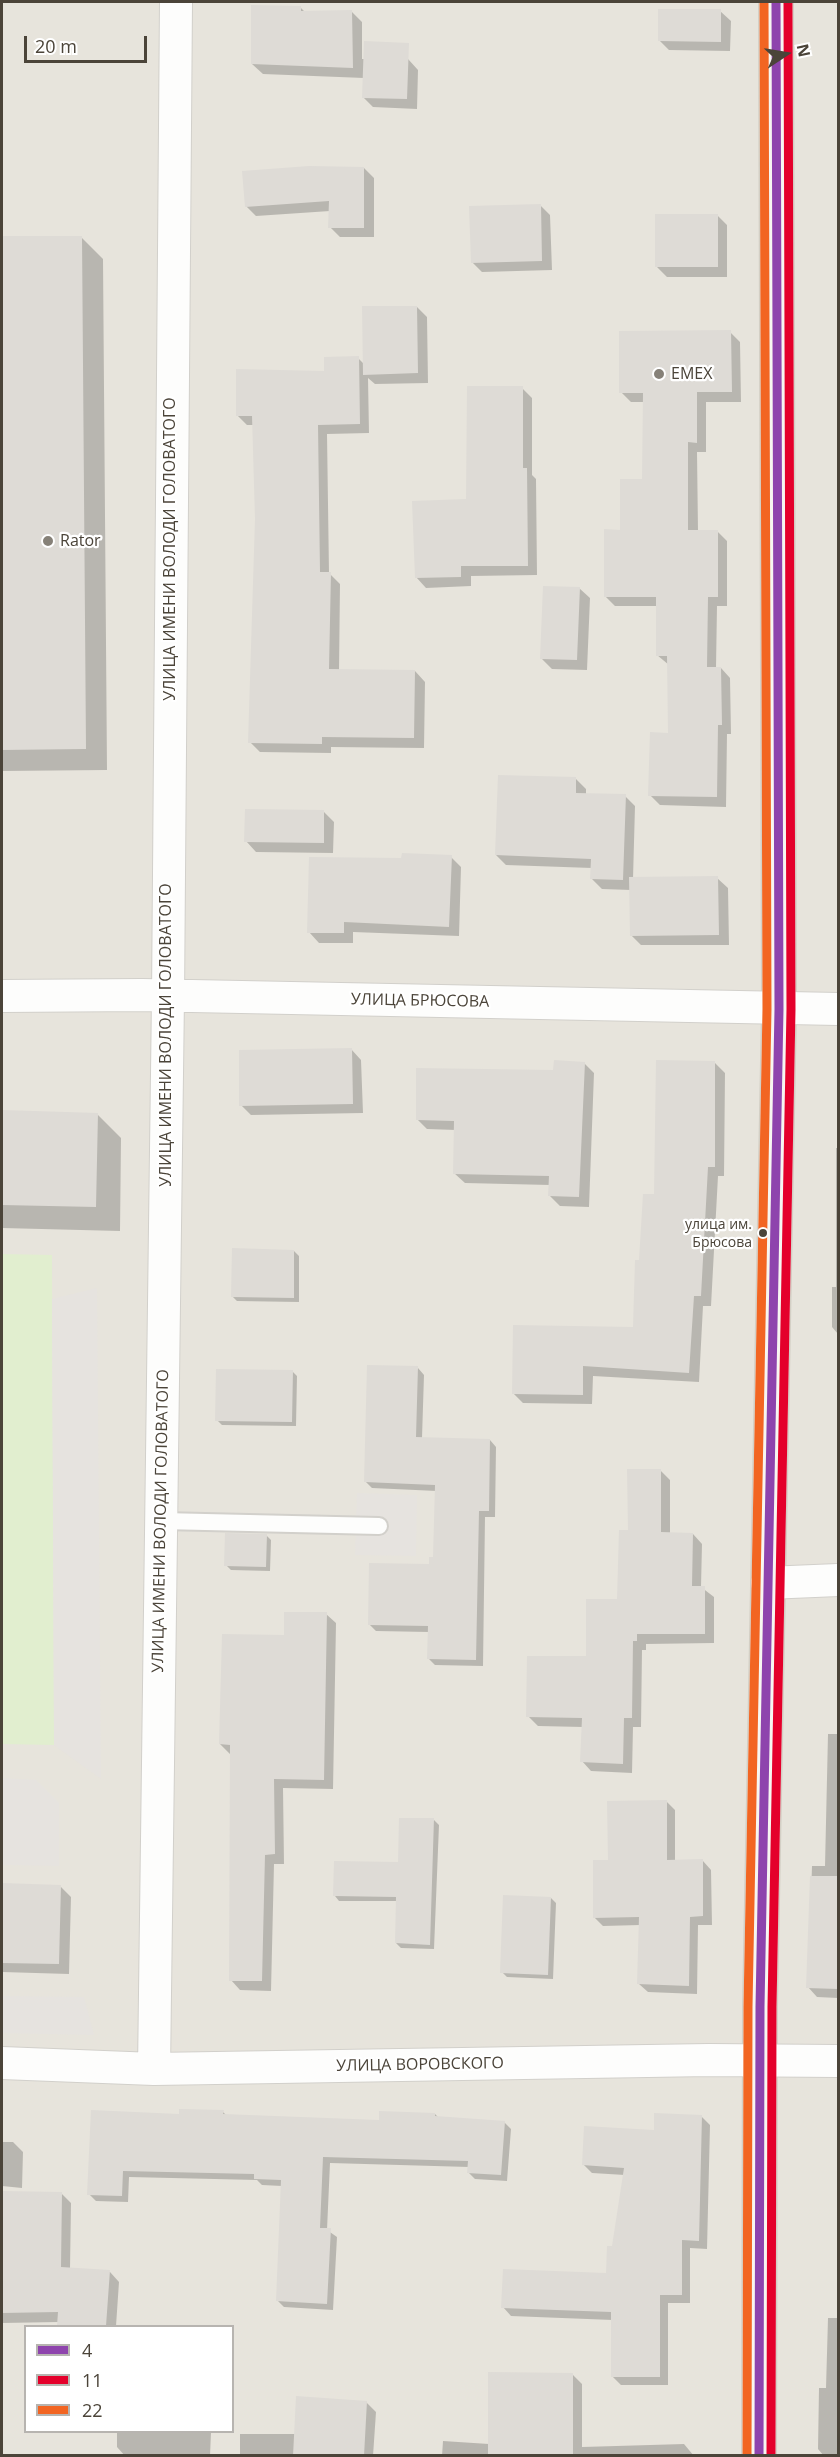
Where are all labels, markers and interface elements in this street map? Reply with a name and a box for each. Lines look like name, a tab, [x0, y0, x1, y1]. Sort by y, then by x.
scale bar	[27, 24, 150, 62]
north arrow	[756, 24, 816, 84]
text: 20 m	[35, 34, 77, 58]
text: N	[791, 42, 816, 59]
place label: EMEX	[671, 364, 712, 384]
marker: EMEX	[652, 367, 666, 381]
street label: УЛИЦА ИМЕНИ ВОЛОДИ ГОЛОВАТОГО	[160, 397, 180, 701]
place label: Rator	[60, 531, 101, 551]
marker: Rator	[41, 534, 55, 548]
street label: УЛИЦА ИМЕНИ ВОЛОДИ ГОЛОВАТОГО	[156, 883, 176, 1187]
street label: УЛИЦА БРЮСОВА	[351, 990, 489, 1012]
place label: улица им. Брюсова	[685, 1217, 752, 1250]
marker: улица им. Брюсова	[757, 1227, 769, 1239]
street label: УЛИЦА ИМЕНИ ВОЛОДИ ГОЛОВАТОГО	[149, 1369, 173, 1673]
street label: УЛИЦА ВОРОВСКОГО	[336, 2054, 504, 2076]
legend	[24, 2325, 234, 2433]
text: 4	[82, 2338, 92, 2362]
text: 11	[82, 2368, 103, 2392]
text: 22	[82, 2398, 103, 2422]

